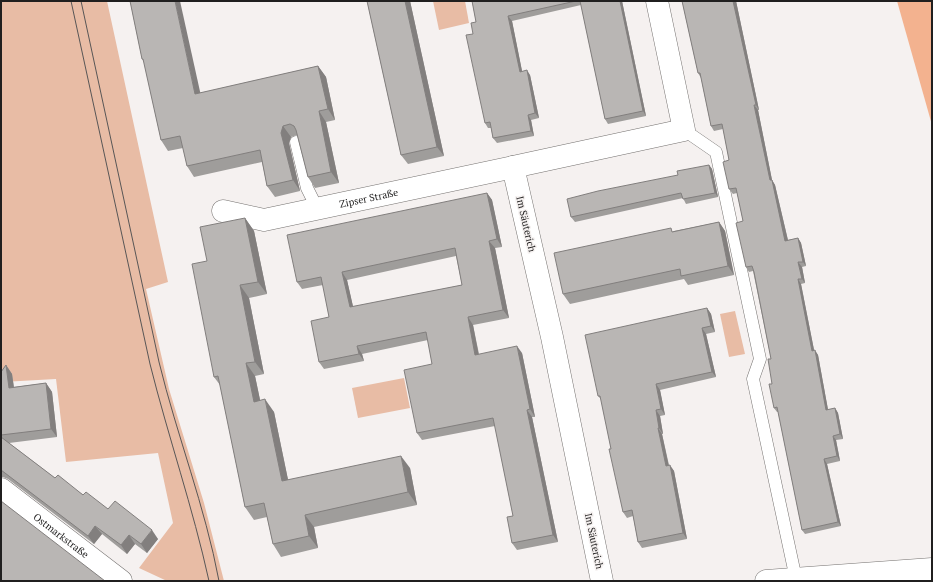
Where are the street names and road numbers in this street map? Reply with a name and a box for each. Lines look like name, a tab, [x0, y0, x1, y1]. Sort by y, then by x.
street label: Zipser Straße	[338, 185, 399, 210]
street label: Im Säuterich	[513, 195, 539, 253]
street label: Ostmarkstraße	[31, 510, 92, 561]
street label: Im Säuterich	[582, 512, 606, 570]

